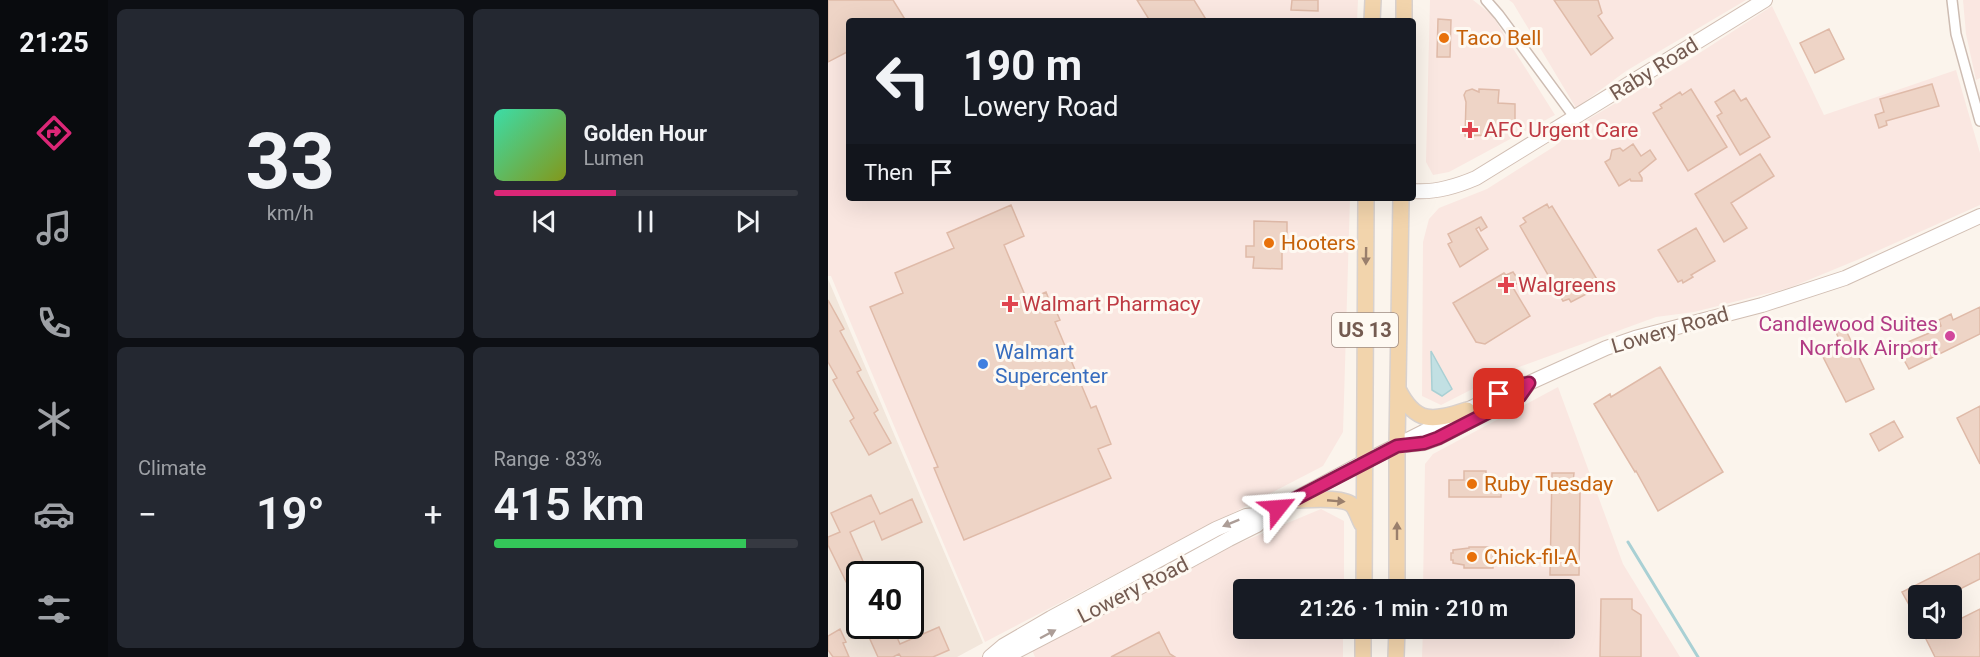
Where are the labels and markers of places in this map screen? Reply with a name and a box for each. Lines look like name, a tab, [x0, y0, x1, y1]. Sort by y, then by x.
place label: Taco Bell	[1456, 26, 1541, 50]
marker: Taco Bell	[1437, 31, 1451, 45]
place label: AFC Urgent Care	[1484, 118, 1638, 142]
marker: AFC Urgent Care	[1461, 121, 1479, 139]
place label: Hooters	[1281, 231, 1356, 255]
marker: Hooters	[1262, 236, 1276, 250]
place label: Walgreens	[1518, 273, 1616, 297]
marker: Walgreens	[1499, 278, 1513, 292]
place label: Walmart Pharmacy	[1022, 292, 1201, 316]
marker: Walmart Pharmacy	[1003, 297, 1017, 311]
place label: Candlewood Suites Norfolk Airport	[1758, 312, 1938, 360]
marker: Candlewood Suites Norfolk Airport	[1943, 329, 1957, 343]
place label: Walmart Supercenter	[995, 340, 1108, 388]
marker: Walmart Supercenter	[976, 357, 990, 371]
pin	[1473, 368, 1524, 419]
place label: Ruby Tuesday	[1484, 472, 1613, 496]
marker: Ruby Tuesday	[1465, 477, 1479, 491]
place label: Chick-fil-A	[1484, 545, 1578, 569]
marker: Chick-fil-A	[1465, 550, 1479, 564]

